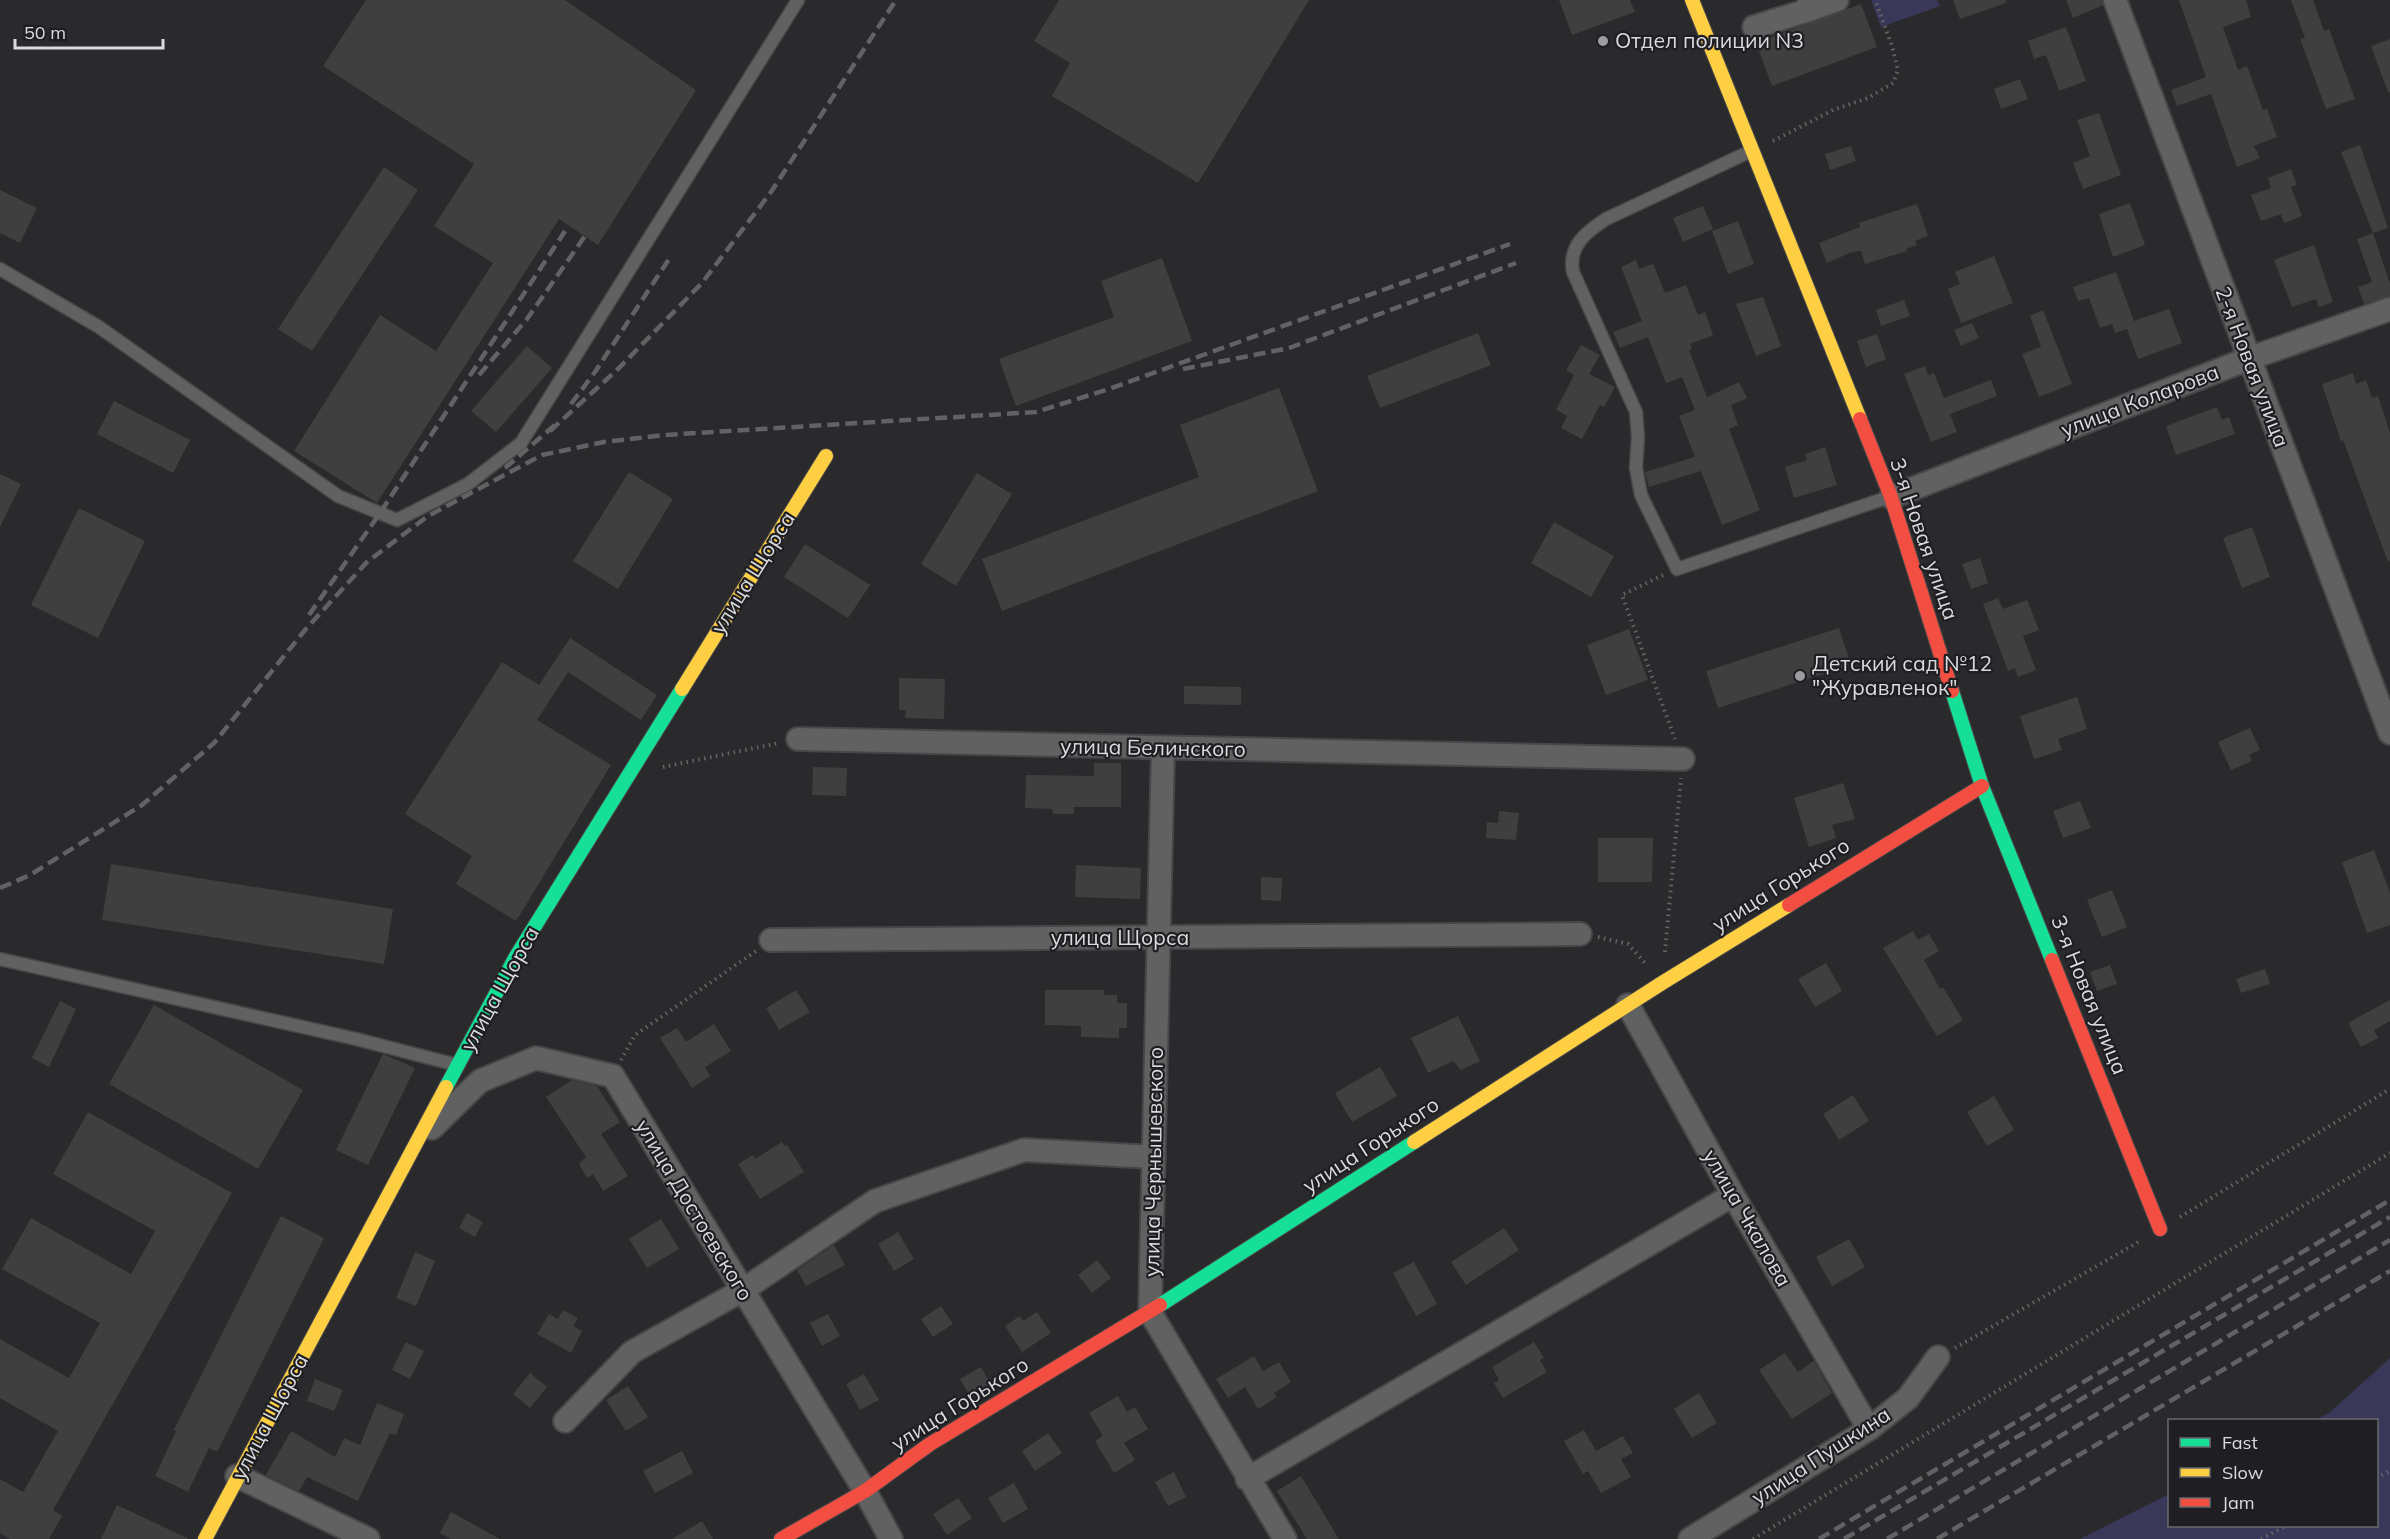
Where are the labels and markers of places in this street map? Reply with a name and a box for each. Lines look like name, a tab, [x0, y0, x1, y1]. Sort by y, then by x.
place label: Отдел полиции N3	[1615, 27, 1804, 53]
marker: Отдел полиции N3	[1596, 34, 1610, 48]
place label: Детский сад №12 "Журавленок"	[1812, 650, 1992, 700]
marker: Детский сад №12 "Журавленок"	[1793, 669, 1807, 683]

